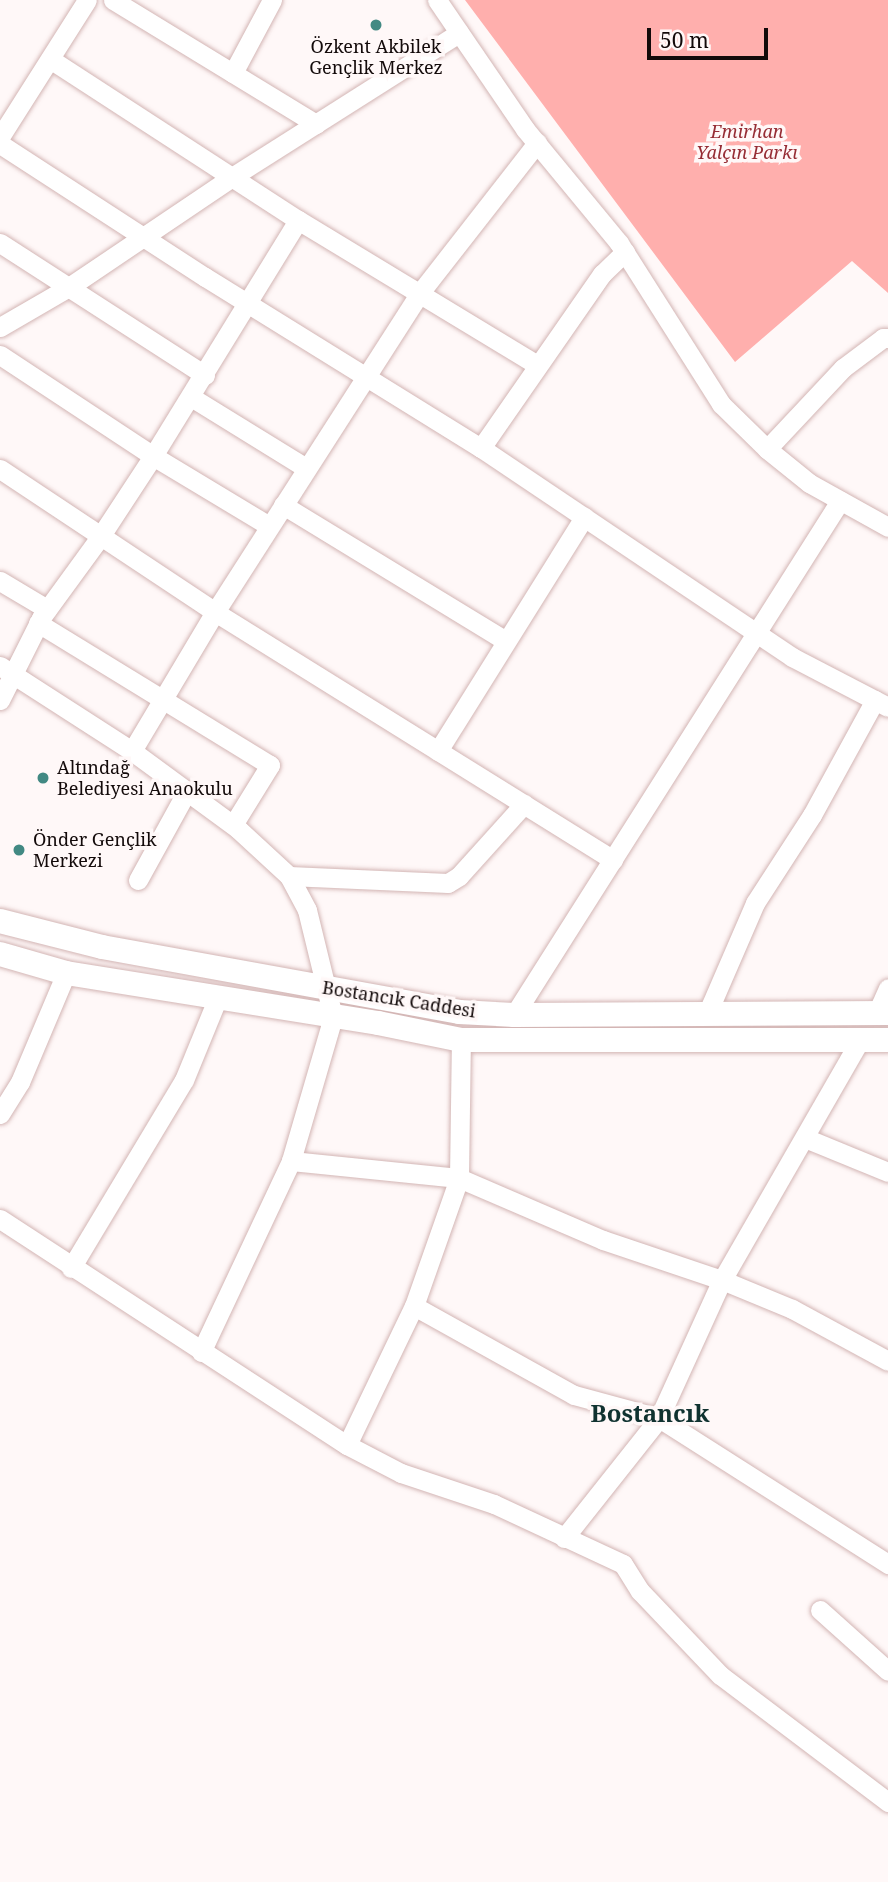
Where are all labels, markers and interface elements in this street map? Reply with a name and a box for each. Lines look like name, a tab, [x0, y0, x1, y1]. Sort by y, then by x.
scale bar	[650, 14, 771, 58]
marker: Özkent Akbilek Gençlik Merkez	[368, 17, 384, 33]
text: 50 m	[660, 26, 709, 54]
place label: Özkent Akbilek Gençlik Merkez	[309, 36, 443, 78]
park label: Emirhan Yalçın Parkı	[696, 121, 798, 164]
place label: Altındağ Belediyesi Anaokulu	[57, 757, 233, 800]
marker: Altındağ Belediyesi Anaokulu	[35, 770, 51, 786]
place label: Önder Gençlik Merkezi	[33, 829, 157, 872]
marker: Önder Gençlik Merkezi	[11, 842, 27, 858]
street label: Bostancık Caddesi	[321, 976, 477, 1022]
district label: Bostancık	[591, 1399, 709, 1427]

